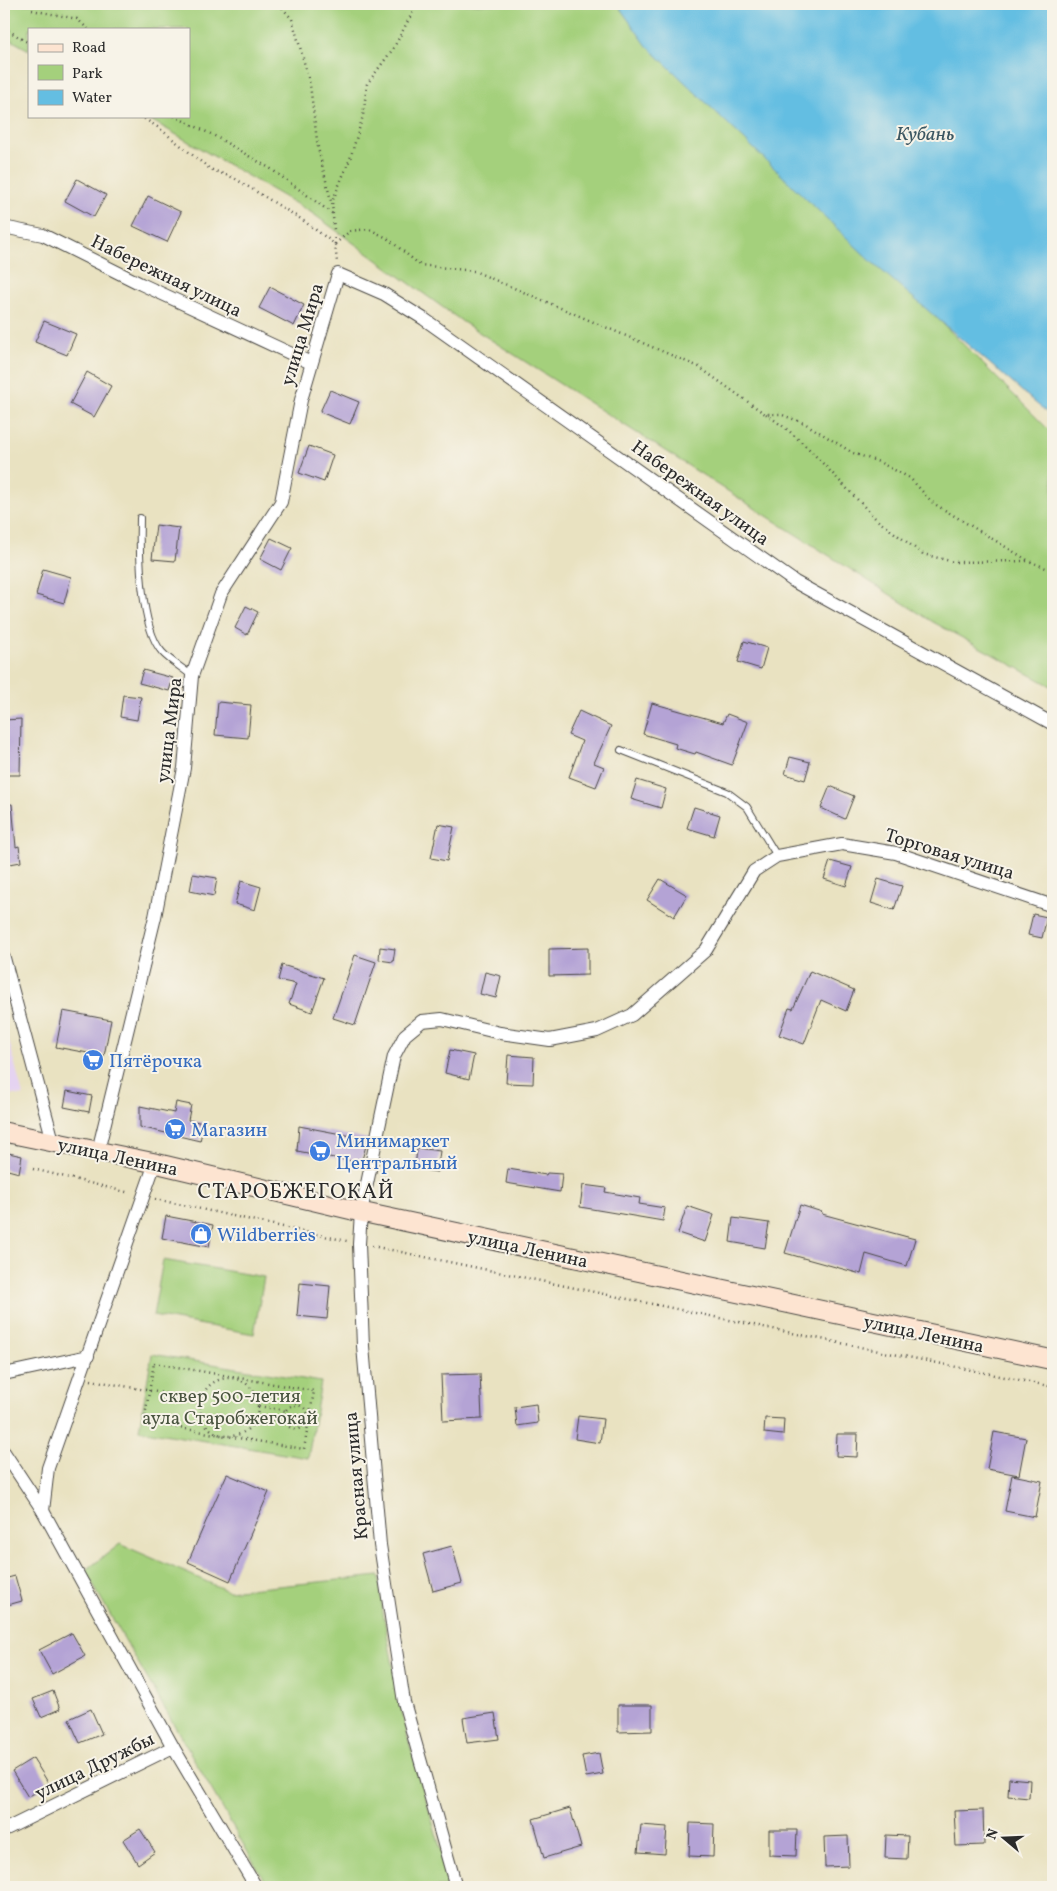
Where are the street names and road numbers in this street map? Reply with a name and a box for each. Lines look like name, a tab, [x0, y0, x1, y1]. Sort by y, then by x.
street label: Набережная улица	[86, 229, 246, 325]
street label: улица Мира	[275, 280, 331, 389]
street label: Набережная улица	[625, 435, 774, 553]
street label: улица Мира	[151, 676, 189, 785]
street label: Торговая улица	[881, 823, 1017, 887]
street label: улица Ленина	[55, 1132, 180, 1183]
street label: улица Ленина	[465, 1224, 590, 1275]
street label: улица Ленина	[861, 1309, 986, 1360]
street label: Красная улица	[338, 1411, 376, 1541]
street label: улица Дружбы	[31, 1727, 159, 1807]

